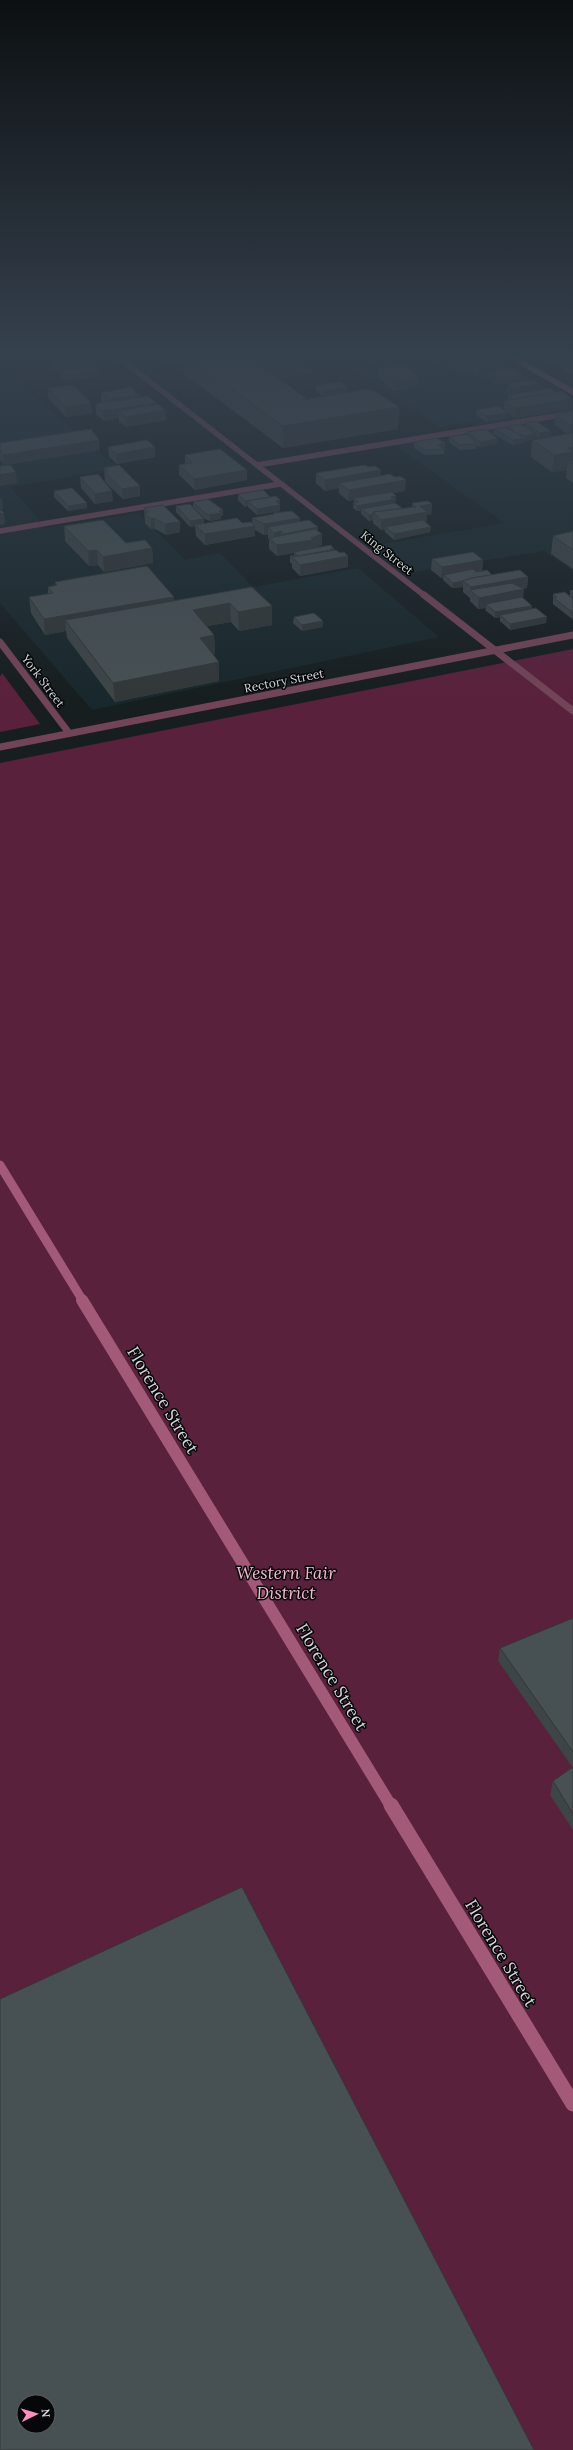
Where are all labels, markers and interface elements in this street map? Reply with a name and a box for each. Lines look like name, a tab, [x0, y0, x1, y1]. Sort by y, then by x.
street label: King Street	[358, 527, 417, 578]
street label: York Street	[18, 650, 68, 710]
street label: Rectory Street	[243, 665, 325, 696]
street label: Florence Street	[122, 1342, 204, 1458]
park label: Western Fair District	[236, 1562, 336, 1604]
street label: Florence Street	[291, 1619, 373, 1735]
street label: Florence Street	[460, 1895, 542, 2011]
north arrow	[16, 2394, 56, 2434]
text: N	[39, 2408, 53, 2418]

